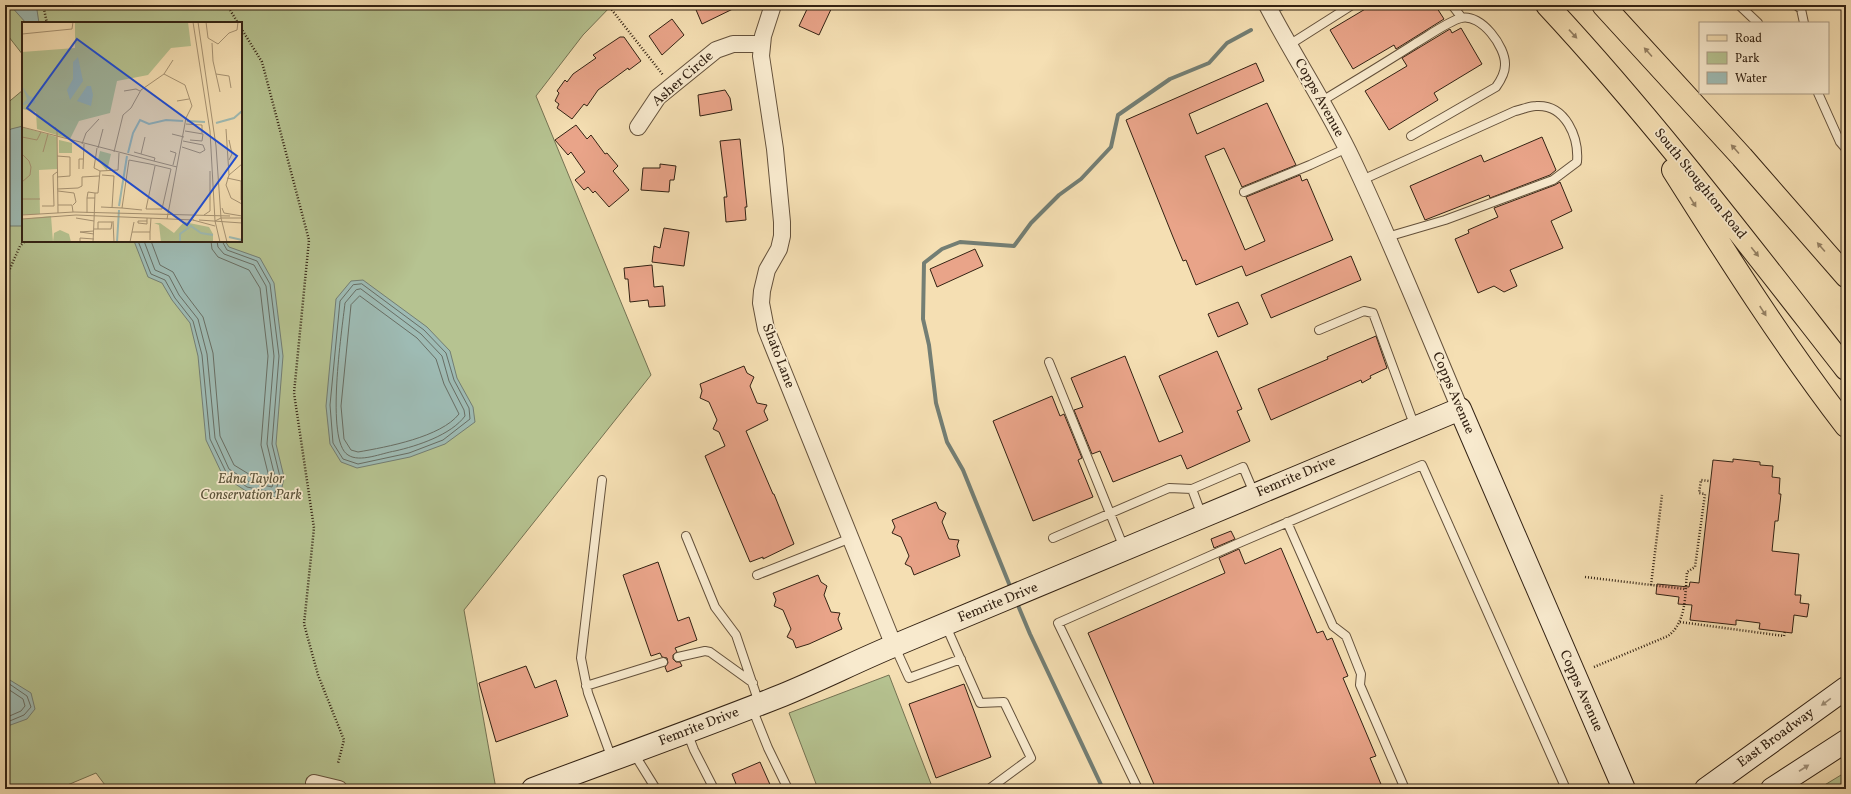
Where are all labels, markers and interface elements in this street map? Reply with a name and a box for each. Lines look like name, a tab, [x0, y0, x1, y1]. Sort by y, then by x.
inset map	[22, 22, 242, 242]
legend	[1699, 22, 1829, 94]
one-way arrow	[1568, 29, 1577, 38]
text: Road	[1735, 31, 1762, 47]
street label: Asher Circle	[648, 47, 718, 111]
one-way arrow	[1644, 48, 1653, 57]
text: Park	[1735, 51, 1760, 67]
street label: Copps Avenue	[1290, 55, 1349, 141]
text: Water	[1735, 71, 1767, 87]
street label: South Stoughton Road	[1649, 125, 1751, 243]
one-way arrow	[1730, 144, 1740, 154]
one-way arrow	[1689, 197, 1697, 207]
one-way arrow	[1816, 242, 1825, 252]
one-way arrow	[1750, 247, 1759, 257]
one-way arrow	[1759, 306, 1767, 316]
street label: Shato Lane	[757, 321, 799, 391]
street label: Copps Avenue	[1427, 349, 1479, 437]
street label: Femrite Drive	[1253, 452, 1339, 502]
park label: Edna Taylor Conservation Park	[200, 470, 302, 505]
street label: Femrite Drive	[955, 578, 1041, 628]
street label: Copps Avenue	[1555, 647, 1608, 735]
one-way arrow	[1821, 698, 1832, 706]
street label: Femrite Drive	[656, 703, 742, 751]
street label: East Broadway	[1734, 703, 1819, 772]
one-way arrow	[1799, 764, 1809, 772]

